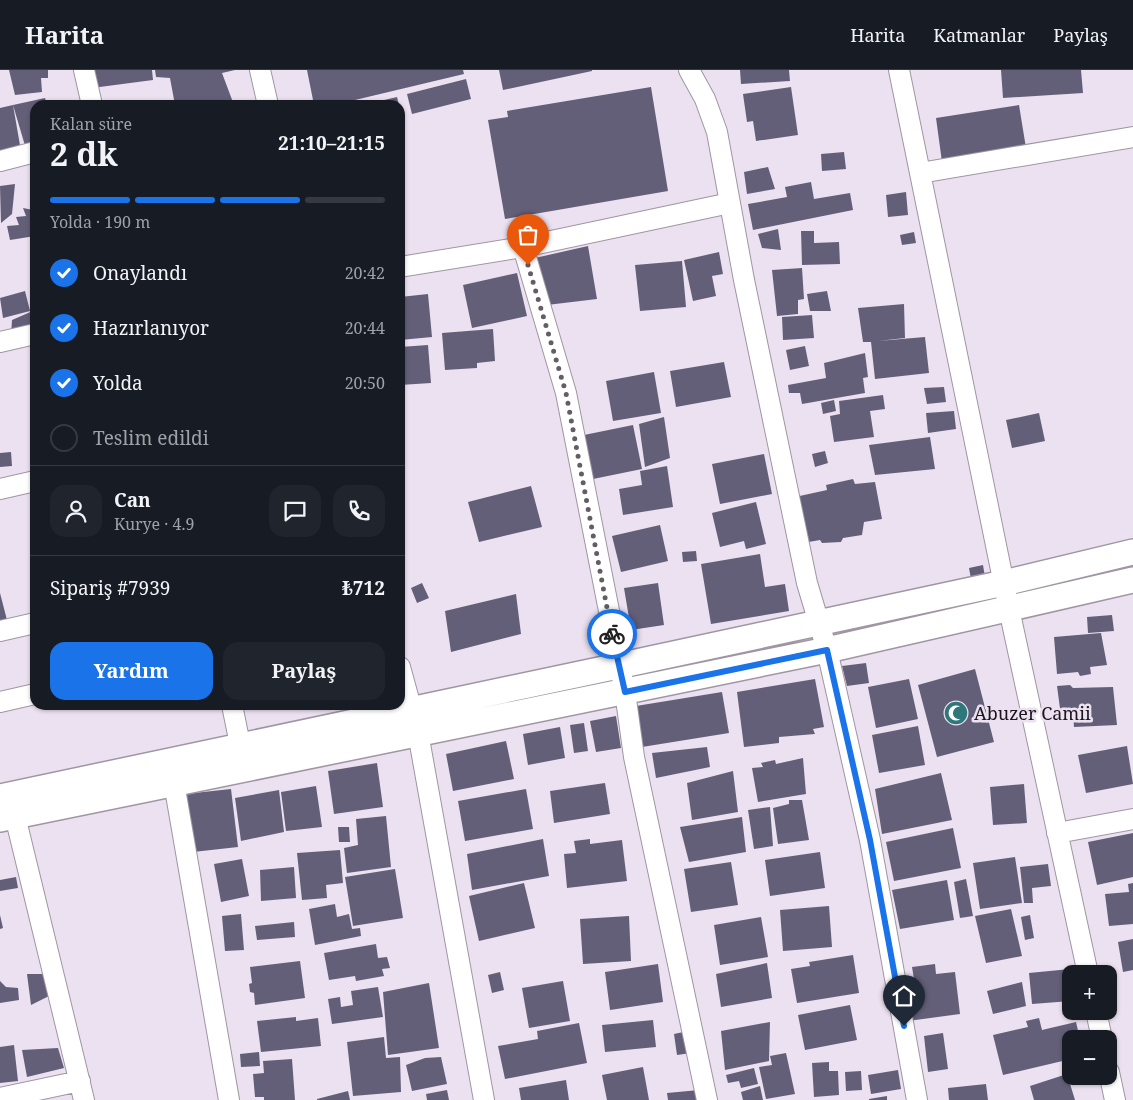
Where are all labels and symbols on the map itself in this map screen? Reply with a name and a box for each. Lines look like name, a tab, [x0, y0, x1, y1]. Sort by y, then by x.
pin	[507, 214, 549, 265]
courier	[587, 609, 637, 659]
mosque icon: Abuzer Camii	[943, 700, 969, 726]
place label: Abuzer Camii	[974, 701, 1091, 725]
pin	[883, 975, 925, 1026]

